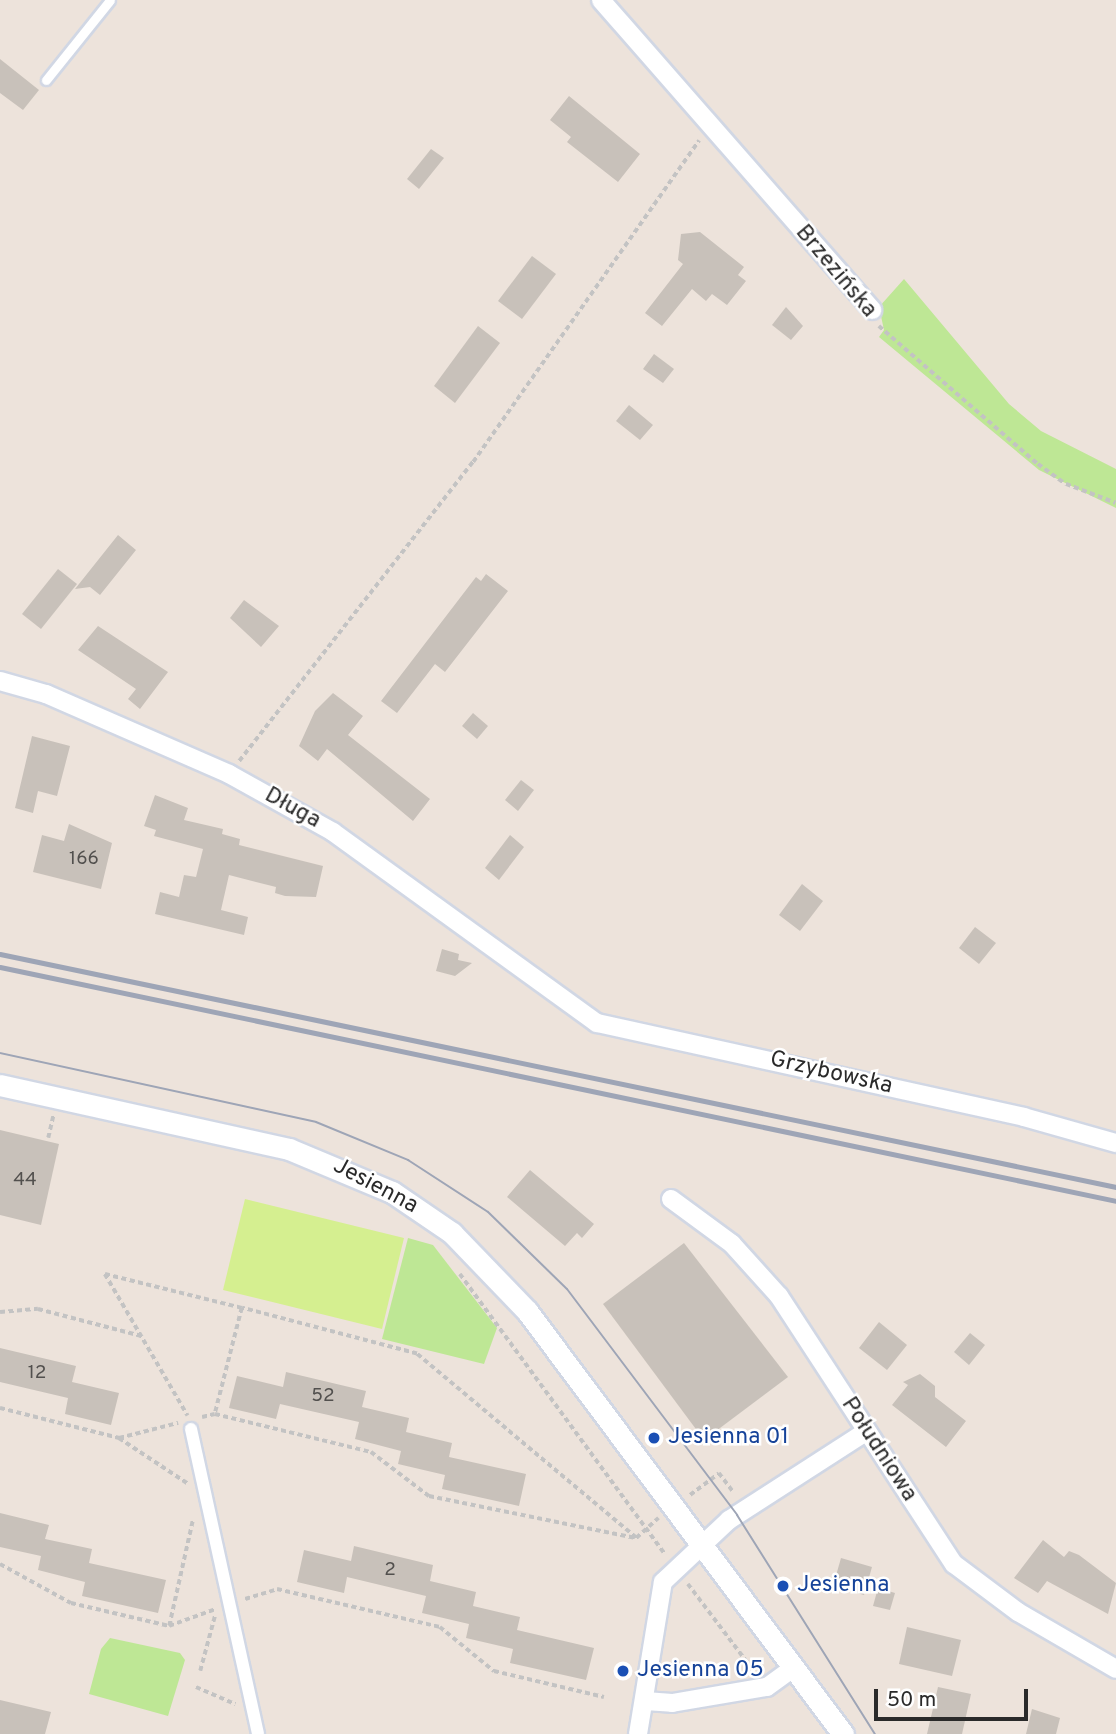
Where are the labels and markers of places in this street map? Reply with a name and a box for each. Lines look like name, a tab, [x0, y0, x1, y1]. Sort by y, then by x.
place label: Jesienna 01	[668, 1424, 789, 1452]
marker: Jesienna 01	[646, 1430, 662, 1446]
place label: Jesienna	[797, 1572, 889, 1600]
marker: Jesienna	[775, 1578, 791, 1594]
place label: Jesienna 05	[637, 1657, 764, 1685]
marker: Jesienna 05	[615, 1663, 631, 1679]

